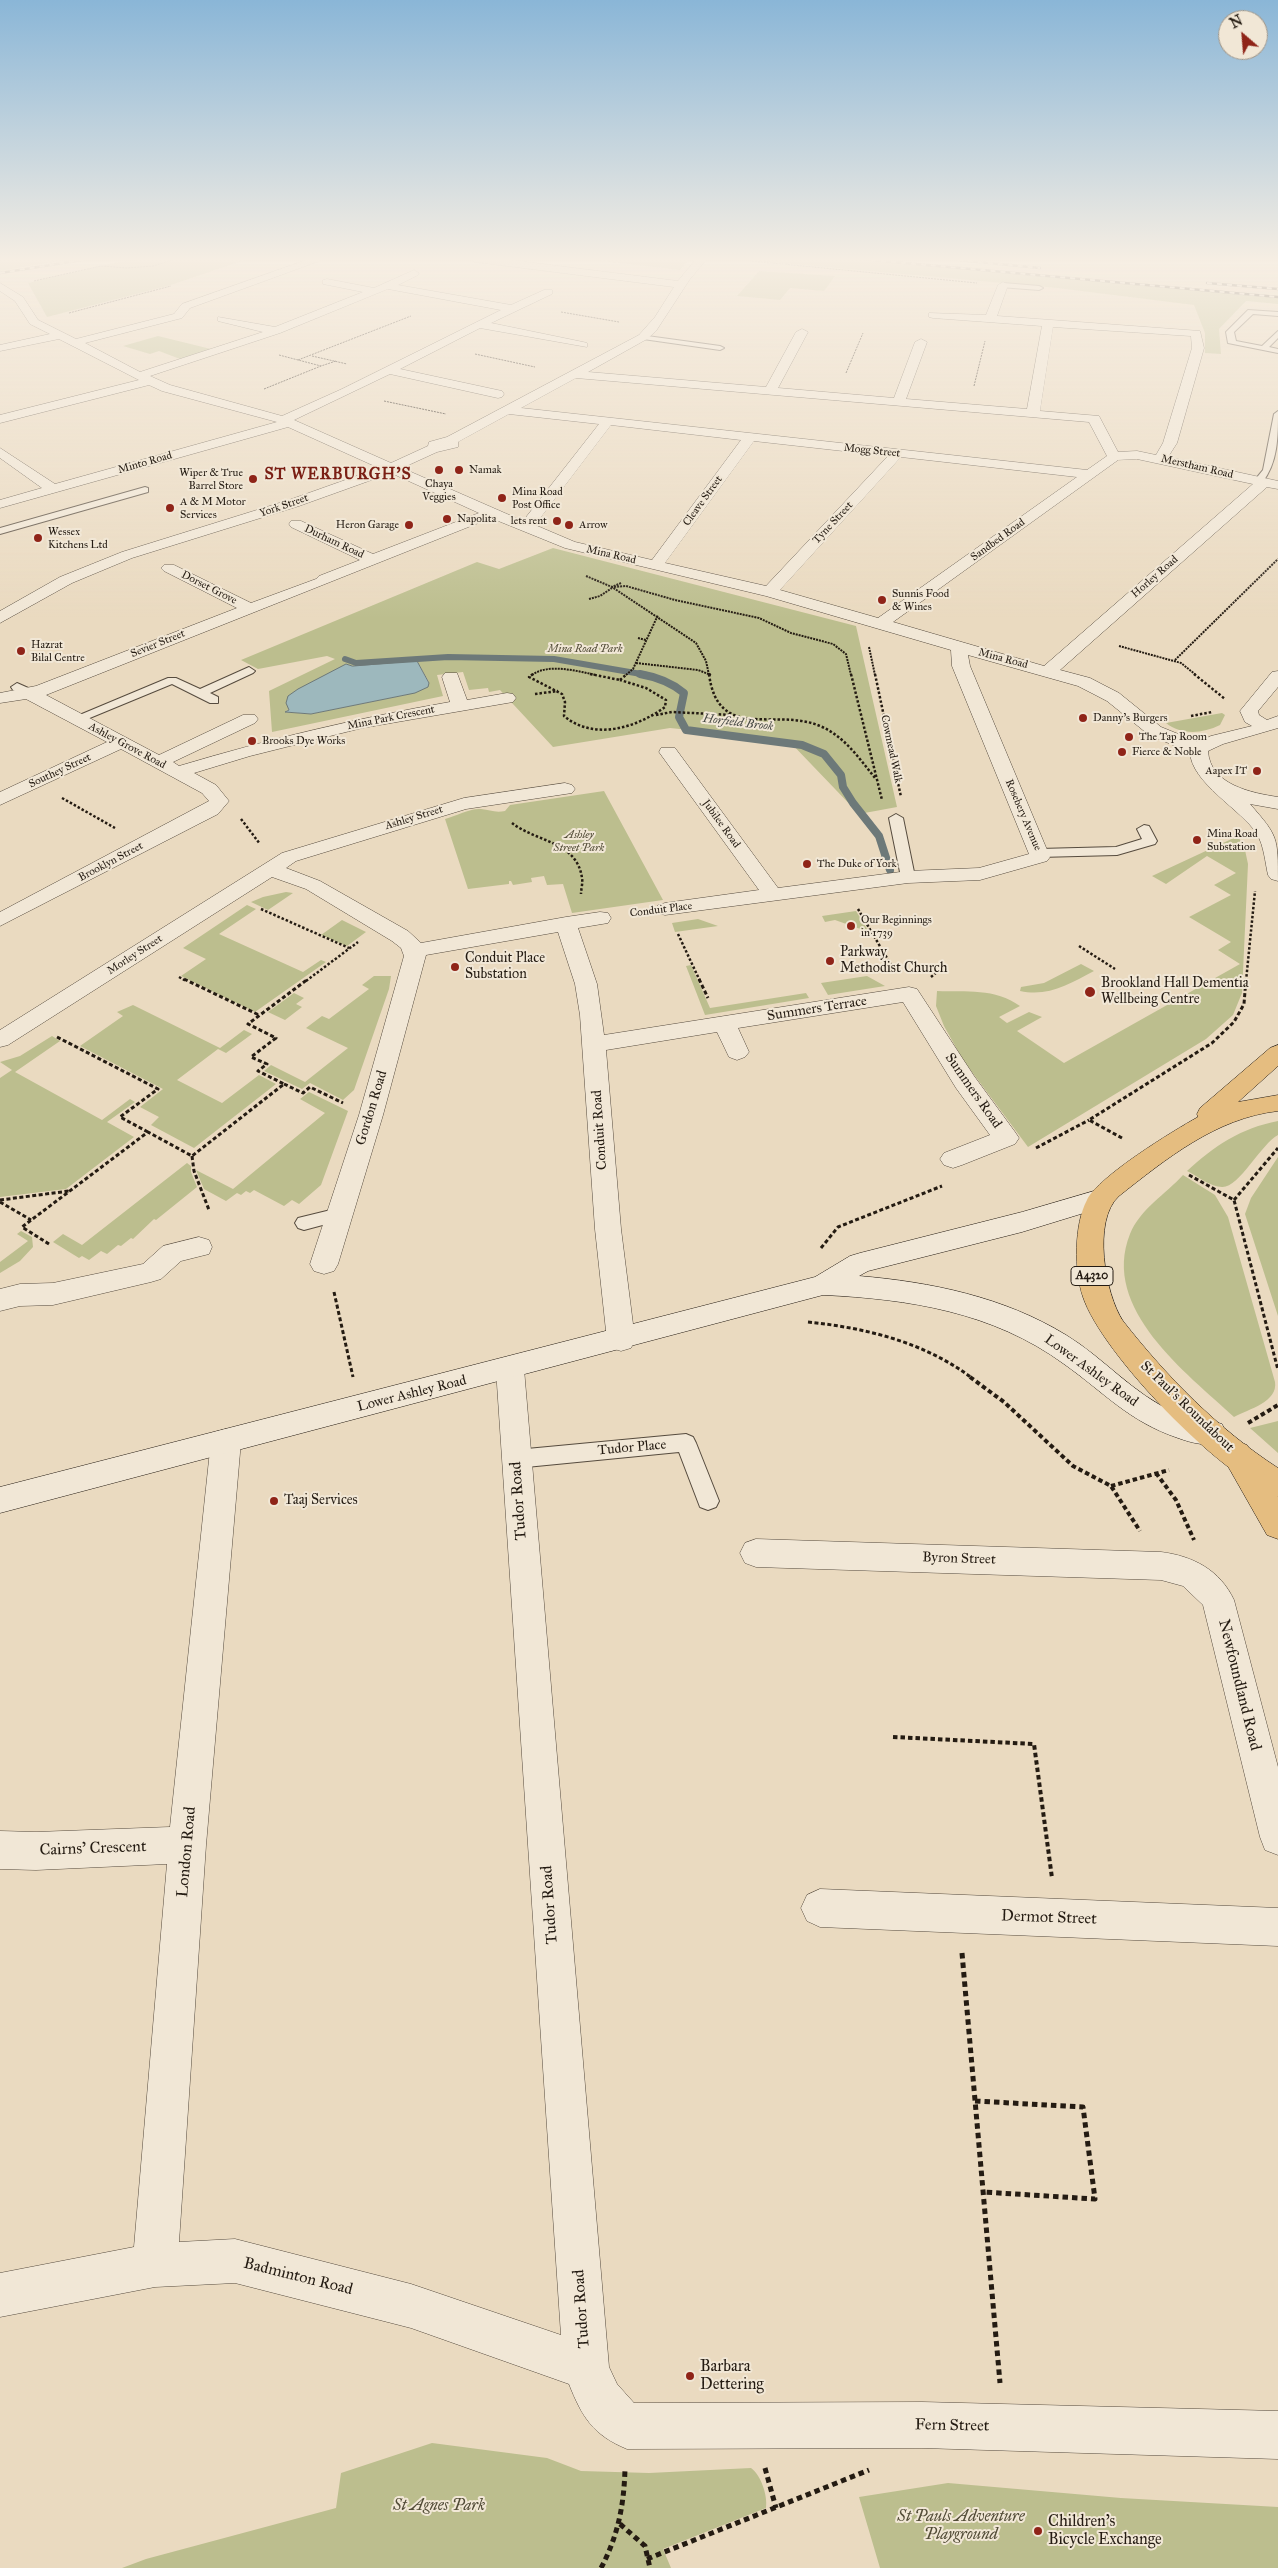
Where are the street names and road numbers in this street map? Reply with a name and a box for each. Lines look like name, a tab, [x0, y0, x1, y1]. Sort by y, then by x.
street label: Mogg Street	[843, 441, 901, 461]
street label: Minto Road	[116, 449, 174, 477]
street label: Merstham Road	[1160, 452, 1234, 482]
street label: Cleave Street	[680, 473, 726, 529]
street label: York Street	[258, 492, 310, 520]
street label: Tyne Street	[810, 499, 856, 547]
street label: Sandbed Road	[968, 516, 1028, 564]
street label: Durham Road	[302, 522, 366, 562]
street label: Mina Road	[585, 543, 637, 567]
street label: Horley Road	[1129, 553, 1181, 601]
street label: Dorset Grove	[179, 568, 239, 608]
street label: Sevier Street	[129, 627, 187, 661]
street label: Mina Road	[977, 646, 1029, 672]
street label: Mina Park Crescent	[346, 703, 436, 733]
street label: Cowmead Walk	[877, 714, 905, 784]
street label: Ashley Grove Road	[86, 720, 168, 772]
street label: Southey Street	[27, 751, 93, 791]
street label: Rosebery Avenue	[1002, 777, 1044, 853]
street label: Jubilee Road	[699, 797, 743, 851]
street label: Ashley Street	[383, 803, 445, 833]
street label: Brooklyn Street	[76, 839, 146, 885]
street label: Conduit Place	[629, 900, 693, 920]
street label: Morley Street	[105, 932, 165, 978]
street label: Summers Terrace	[766, 993, 868, 1025]
street label: Summers Road	[941, 1050, 1005, 1132]
street label: Gordon Road	[353, 1069, 391, 1147]
street label: Conduit Road	[589, 1089, 611, 1171]
road number: A4320	[1071, 1266, 1113, 1285]
street label: Lower Ashley Road	[1041, 1331, 1141, 1411]
street label: St Paul's Roundabout	[1137, 1358, 1237, 1456]
street label: Lower Ashley Road	[356, 1372, 468, 1416]
street label: Tudor Place	[597, 1437, 667, 1459]
street label: Tudor Road	[507, 1461, 531, 1541]
street label: Byron Street	[922, 1549, 996, 1569]
street label: Newfoundland Road	[1213, 1617, 1265, 1753]
street label: London Road	[173, 1806, 201, 1898]
street label: Cairns' Crescent	[39, 1838, 147, 1860]
street label: Tudor Road	[538, 1865, 562, 1945]
street label: Dermot Street	[1001, 1907, 1097, 1929]
street label: Badminton Road	[241, 2254, 355, 2300]
street label: Tudor Road	[570, 2269, 594, 2349]
street label: Fern Street	[915, 2416, 989, 2436]

